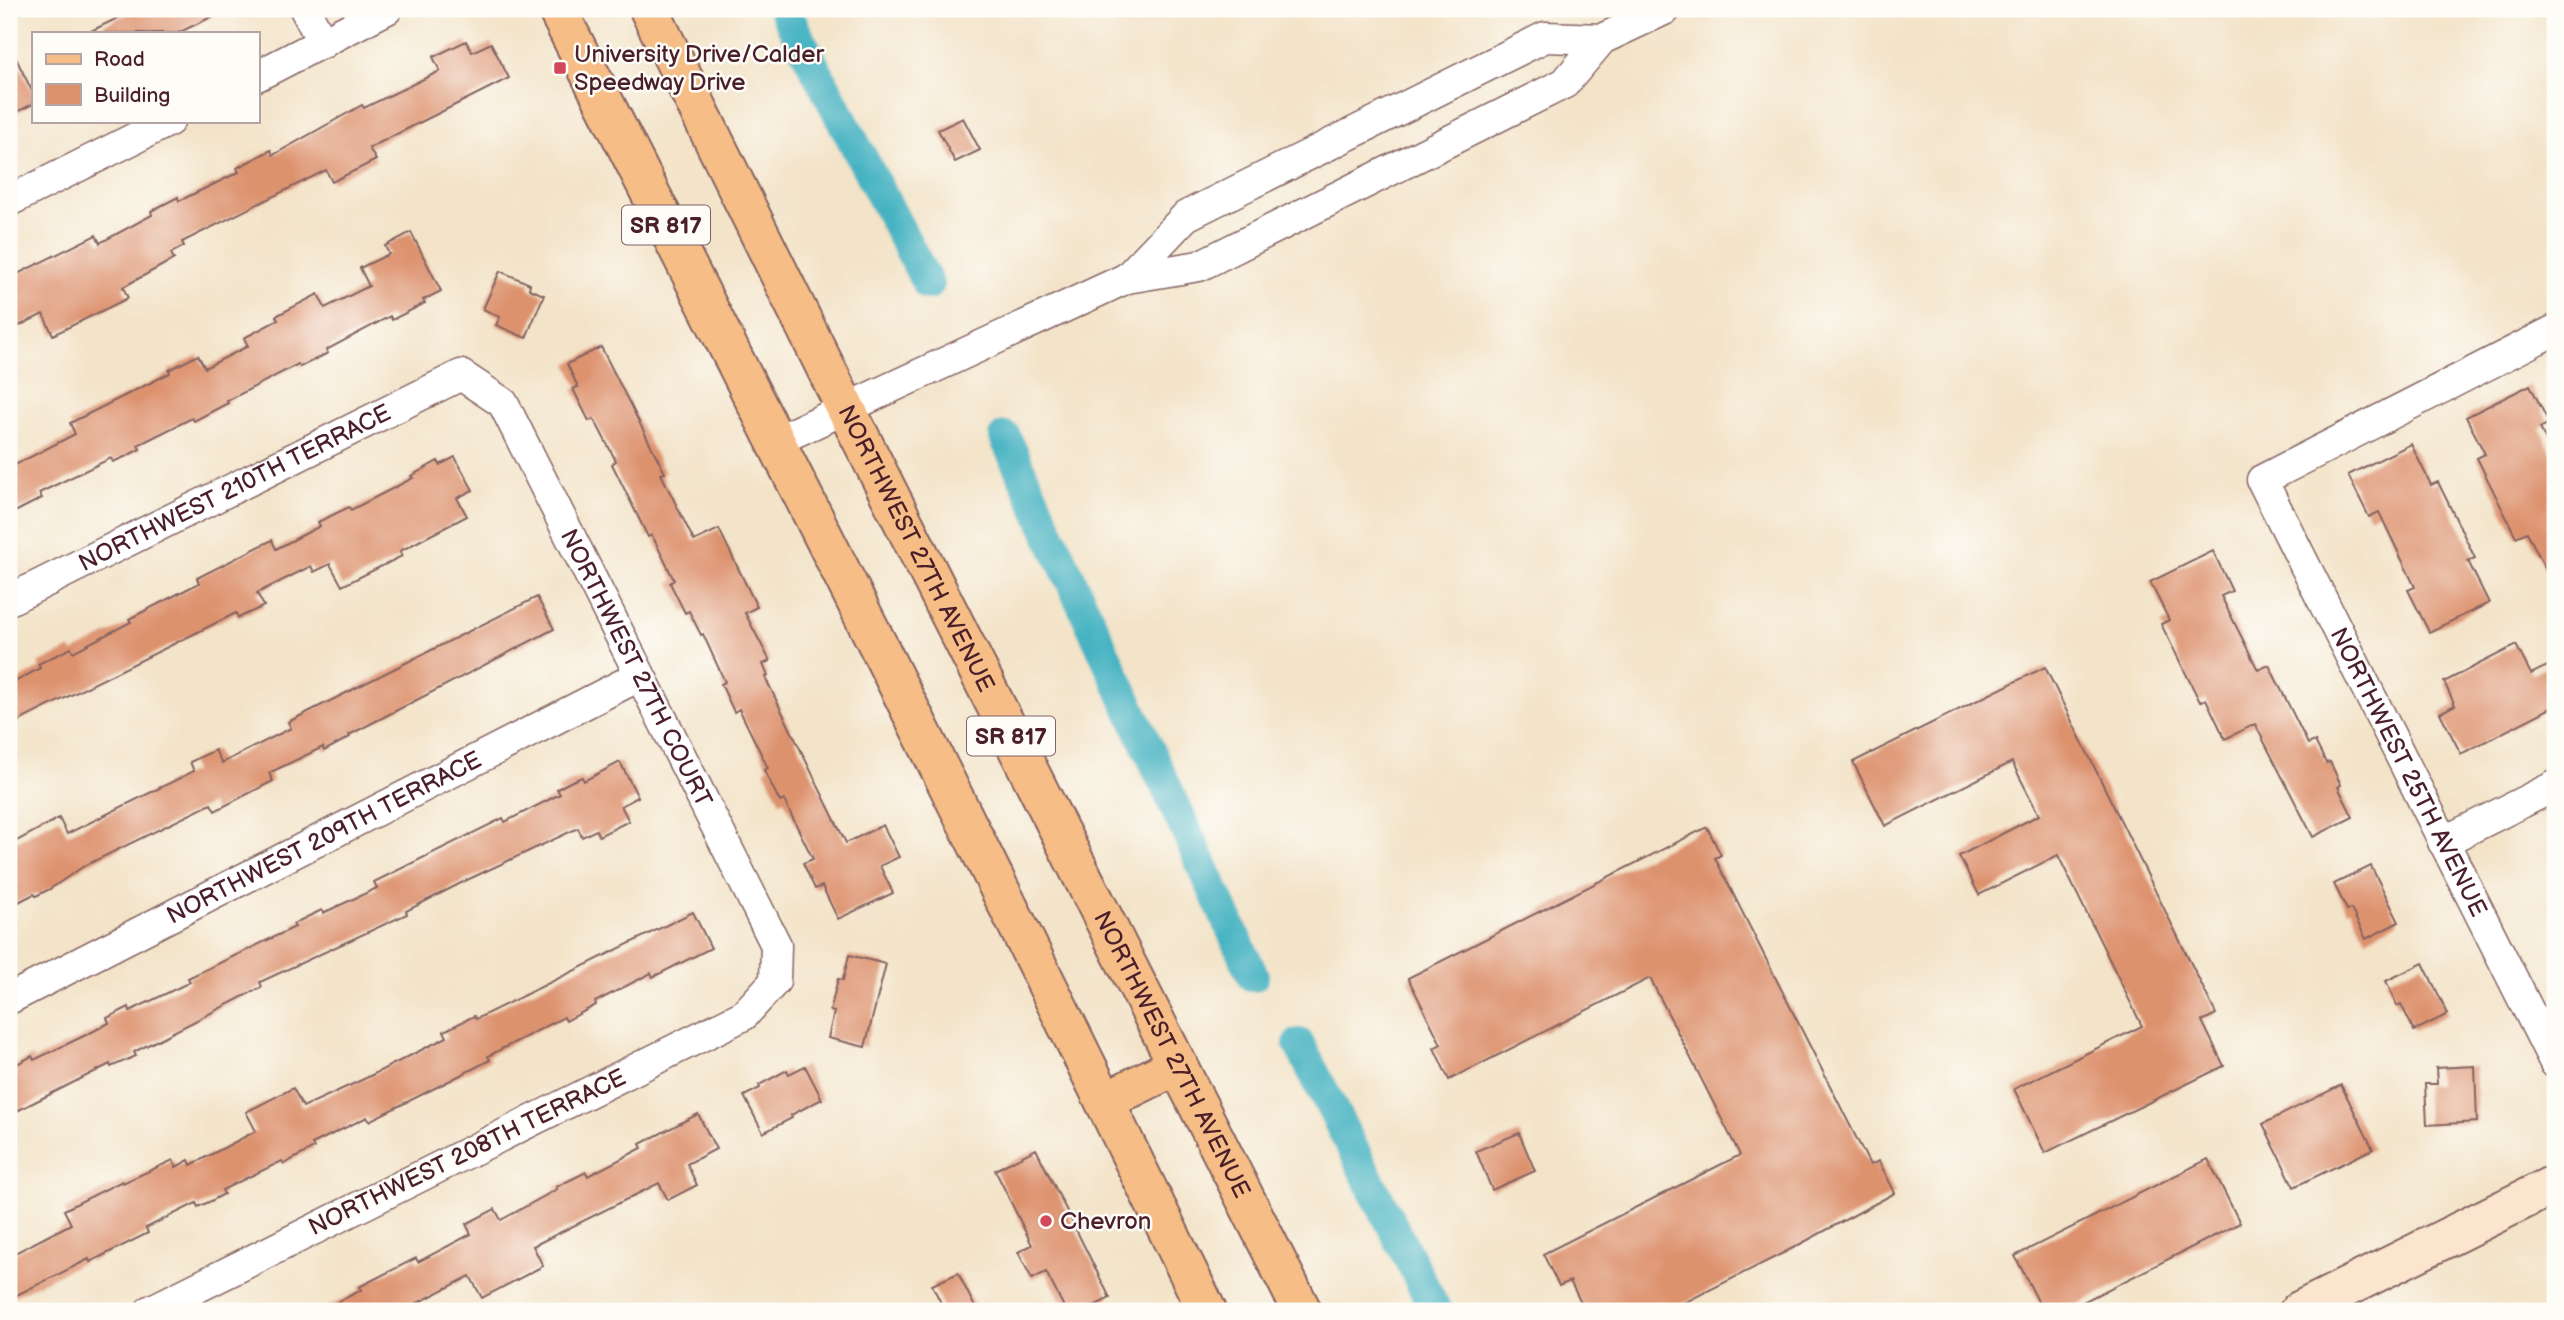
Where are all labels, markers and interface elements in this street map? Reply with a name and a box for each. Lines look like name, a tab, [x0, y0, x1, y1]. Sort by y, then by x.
legend	[32, 32, 259, 122]
place label: University Drive/Calder Speedway Drive	[574, 40, 825, 97]
text: Road	[94, 47, 145, 72]
marker: University Drive/Calder Speedway Drive	[552, 60, 568, 76]
text: Building	[94, 83, 170, 108]
road number: SR 817	[622, 206, 710, 244]
street label: NORTHWEST 210TH TERRACE	[74, 398, 396, 578]
street label: NORTHWEST 27TH AVENUE	[831, 400, 1001, 697]
street label: NORTHWEST 27TH COURT	[554, 524, 718, 812]
street label: NORTHWEST 25TH AVENUE	[2324, 623, 2493, 922]
road number: SR 817	[967, 716, 1055, 756]
street label: NORTHWEST 209TH TERRACE	[162, 745, 486, 931]
street label: NORTHWEST 27TH AVENUE	[1087, 906, 1256, 1203]
street label: NORTHWEST 208TH TERRACE	[304, 1063, 631, 1242]
place label: Chevron	[1060, 1207, 1151, 1236]
marker: Chevron	[1038, 1213, 1054, 1229]

